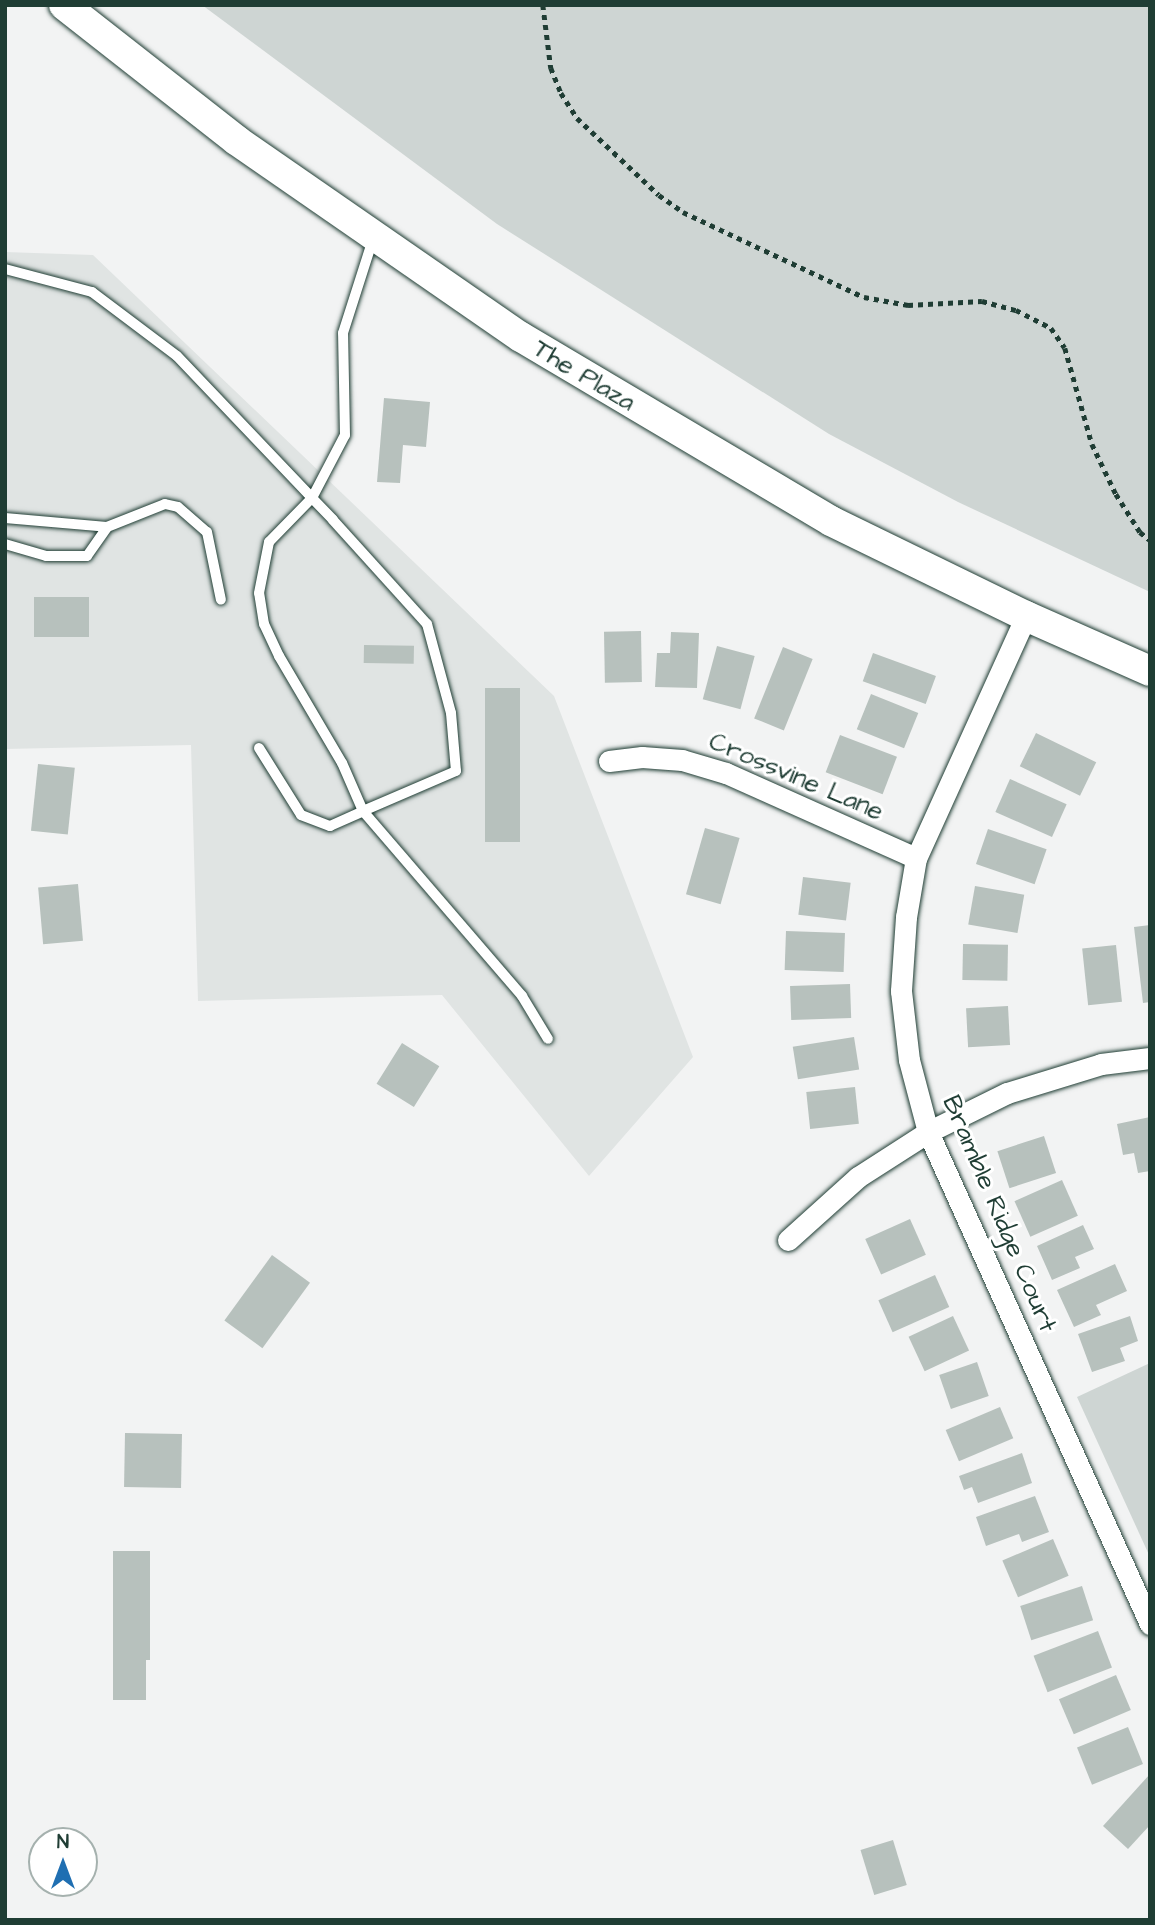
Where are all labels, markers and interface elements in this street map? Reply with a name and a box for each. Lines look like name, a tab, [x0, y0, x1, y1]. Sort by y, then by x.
street label: The Plaza	[527, 333, 641, 419]
street label: Crossvine Lane	[704, 726, 888, 828]
street label: Bramble Ridge Court	[935, 1091, 1063, 1337]
north arrow	[28, 1827, 98, 1897]
text: N	[57, 1829, 69, 1856]

